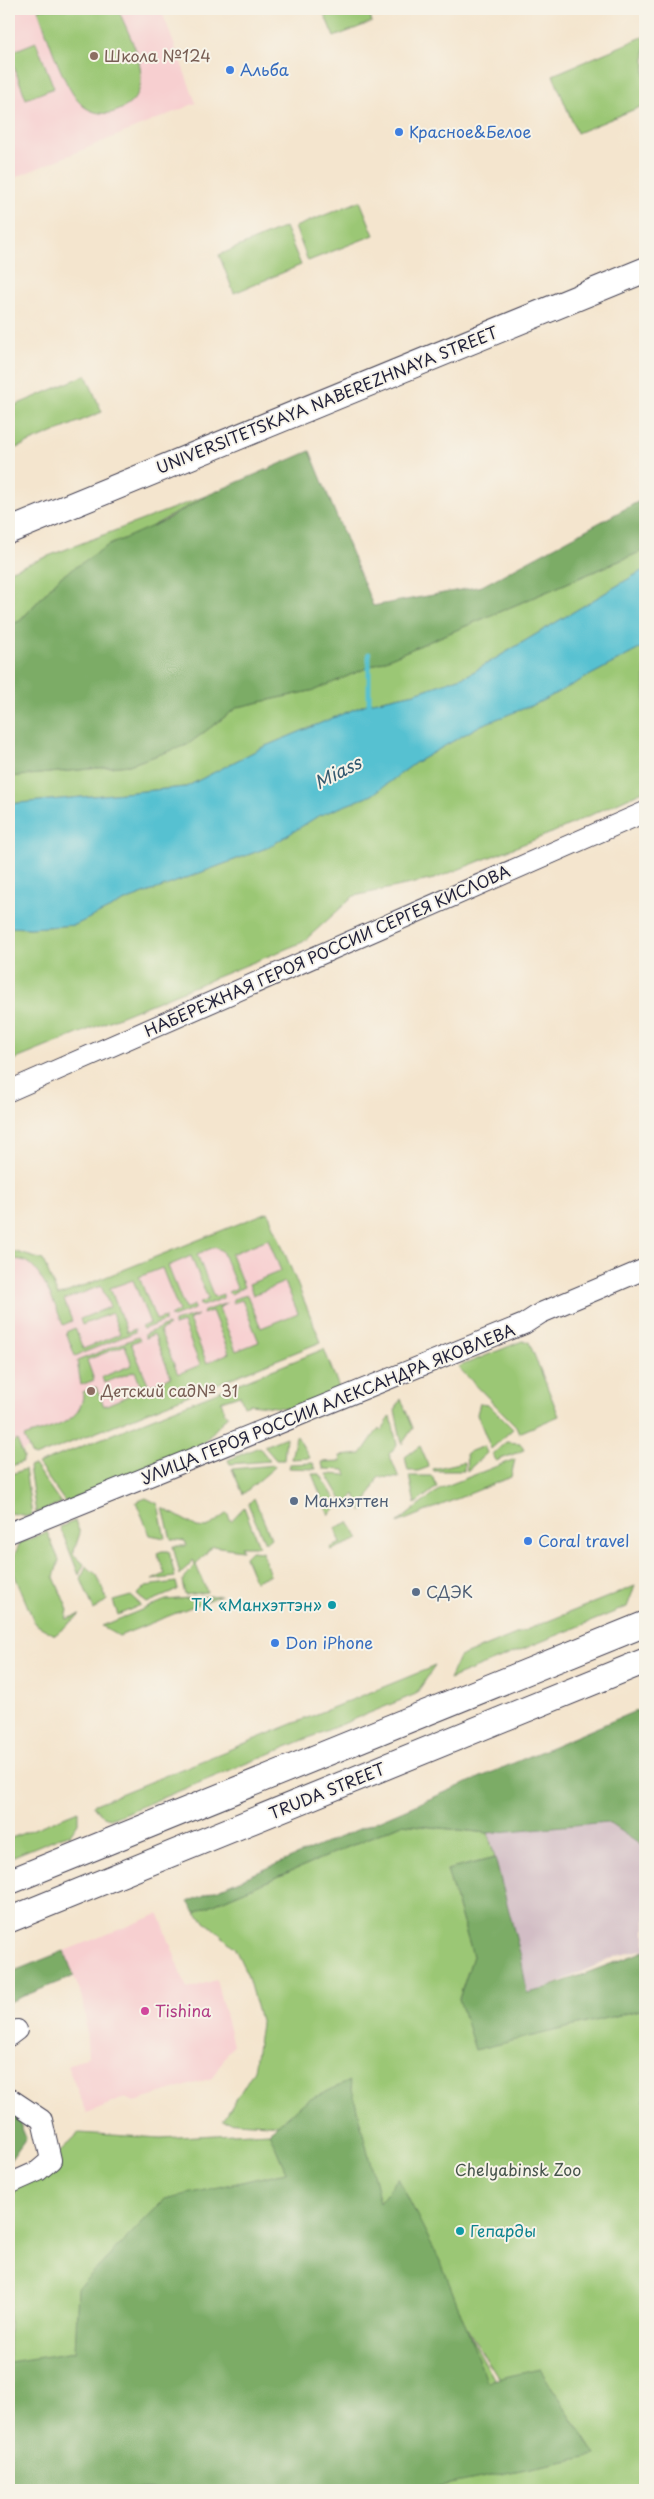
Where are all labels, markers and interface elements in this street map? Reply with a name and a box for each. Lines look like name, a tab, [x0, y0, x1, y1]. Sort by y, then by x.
place label: Школа №124	[104, 43, 211, 67]
marker: Школа №124	[88, 50, 100, 62]
place label: Альба	[240, 57, 289, 81]
marker: Альба	[224, 64, 236, 76]
place label: Красное&Белое	[409, 119, 531, 143]
marker: Красное&Белое	[393, 126, 405, 138]
street label: UNIVERSITETSKAYA NABEREZHNAYA STREET	[152, 319, 501, 479]
water label: Miass	[309, 748, 367, 795]
street label: НАБЕРЕЖНАЯ ГЕРОЯ РОССИИ СЕРГЕЯ КИСЛОВА	[140, 858, 514, 1042]
street label: УЛИЦА ГЕРОЯ РОССИИ АЛЕКСАНДРА ЯКОВЛЕВА	[137, 1317, 519, 1489]
place label: Детский сад№ 31	[100, 1378, 238, 1402]
marker: Детский сад№ 31	[85, 1385, 97, 1397]
place label: Манхэттен	[304, 1488, 389, 1512]
marker: Манхэттен	[288, 1495, 300, 1507]
place label: Coral travel	[538, 1528, 629, 1552]
marker: Coral travel	[522, 1535, 534, 1547]
place label: СДЭК	[426, 1579, 473, 1603]
marker: СДЭК	[410, 1586, 422, 1598]
place label: ТК «Манхэттэн»	[191, 1592, 322, 1616]
marker: ТК «Манхэттэн»	[326, 1599, 338, 1611]
place label: Don iPhone	[285, 1630, 373, 1654]
marker: Don iPhone	[269, 1637, 281, 1649]
street label: TRUDA STREET	[265, 1756, 388, 1824]
place label: Tishina	[155, 1998, 211, 2022]
marker: Tishina	[139, 2005, 151, 2017]
park label: Chelyabinsk Zoo	[455, 2157, 581, 2181]
place label: Гепарды	[470, 2218, 536, 2242]
marker: Гепарды	[454, 2225, 466, 2237]

